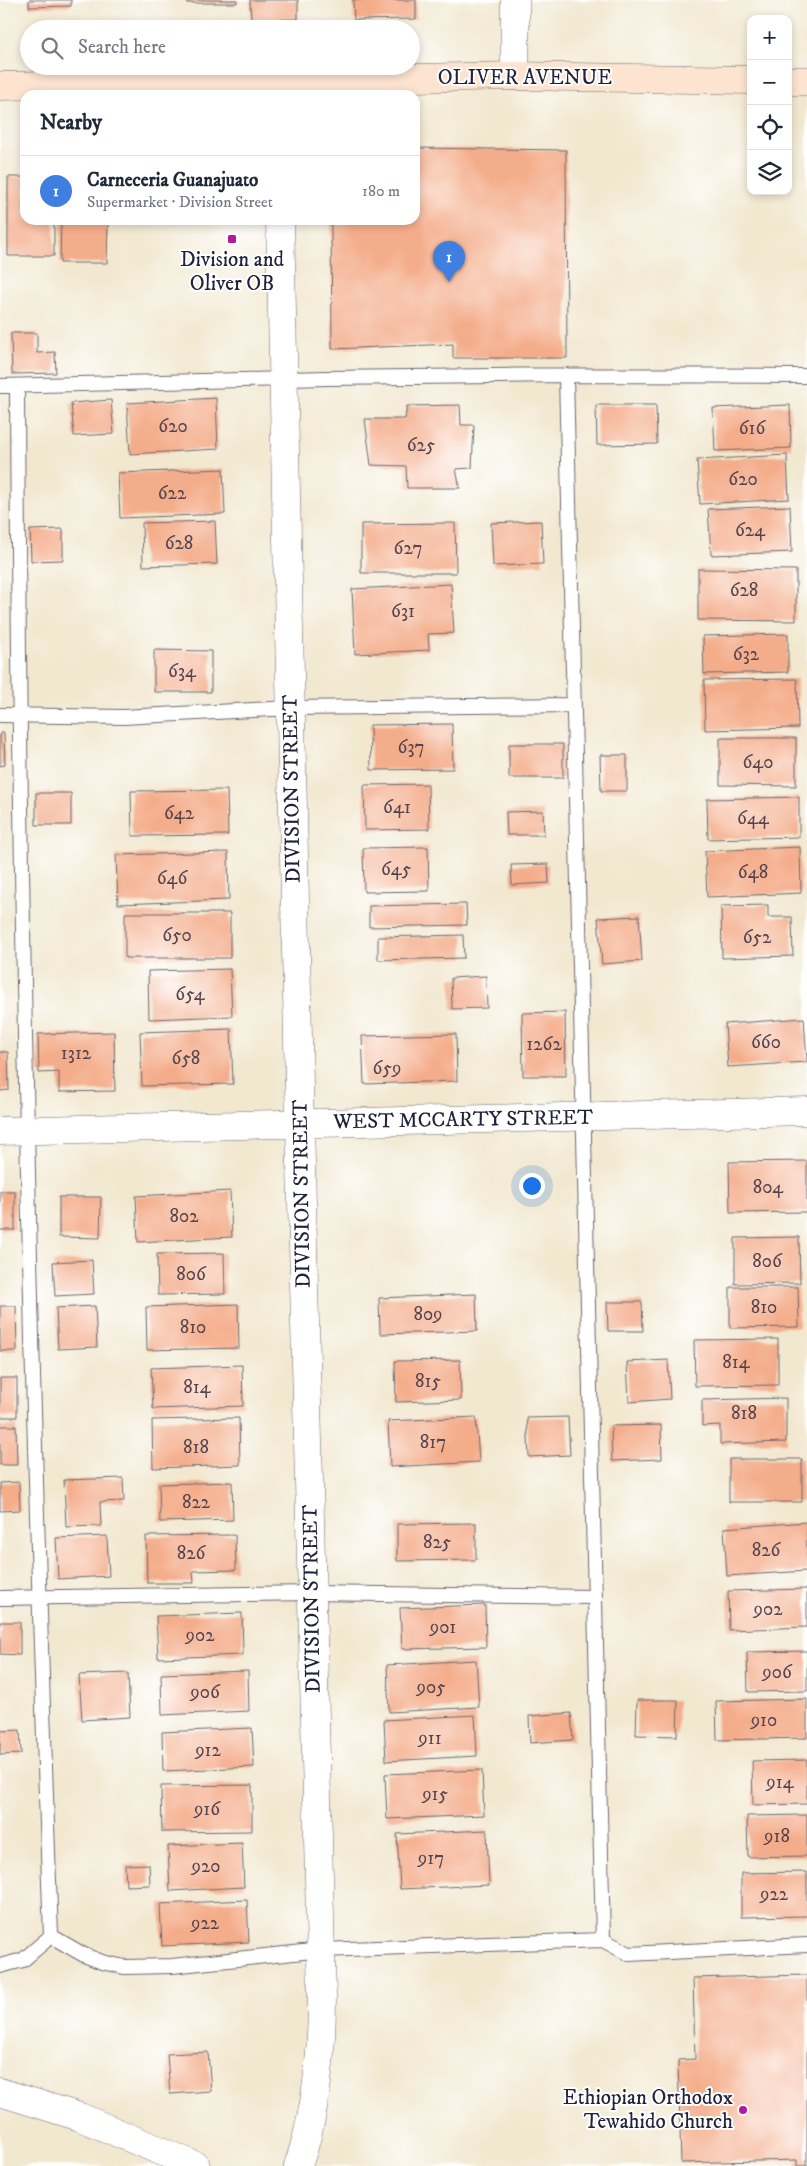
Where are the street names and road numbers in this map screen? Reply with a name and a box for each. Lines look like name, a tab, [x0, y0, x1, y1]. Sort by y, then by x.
street label: OLIVER AVENUE	[438, 65, 612, 91]
street label: DIVISION STREET	[277, 695, 307, 883]
street label: DIVISION STREET	[287, 1100, 317, 1288]
street label: WEST MCCARTY STREET	[332, 1105, 593, 1135]
street label: DIVISION STREET	[297, 1505, 327, 1693]

